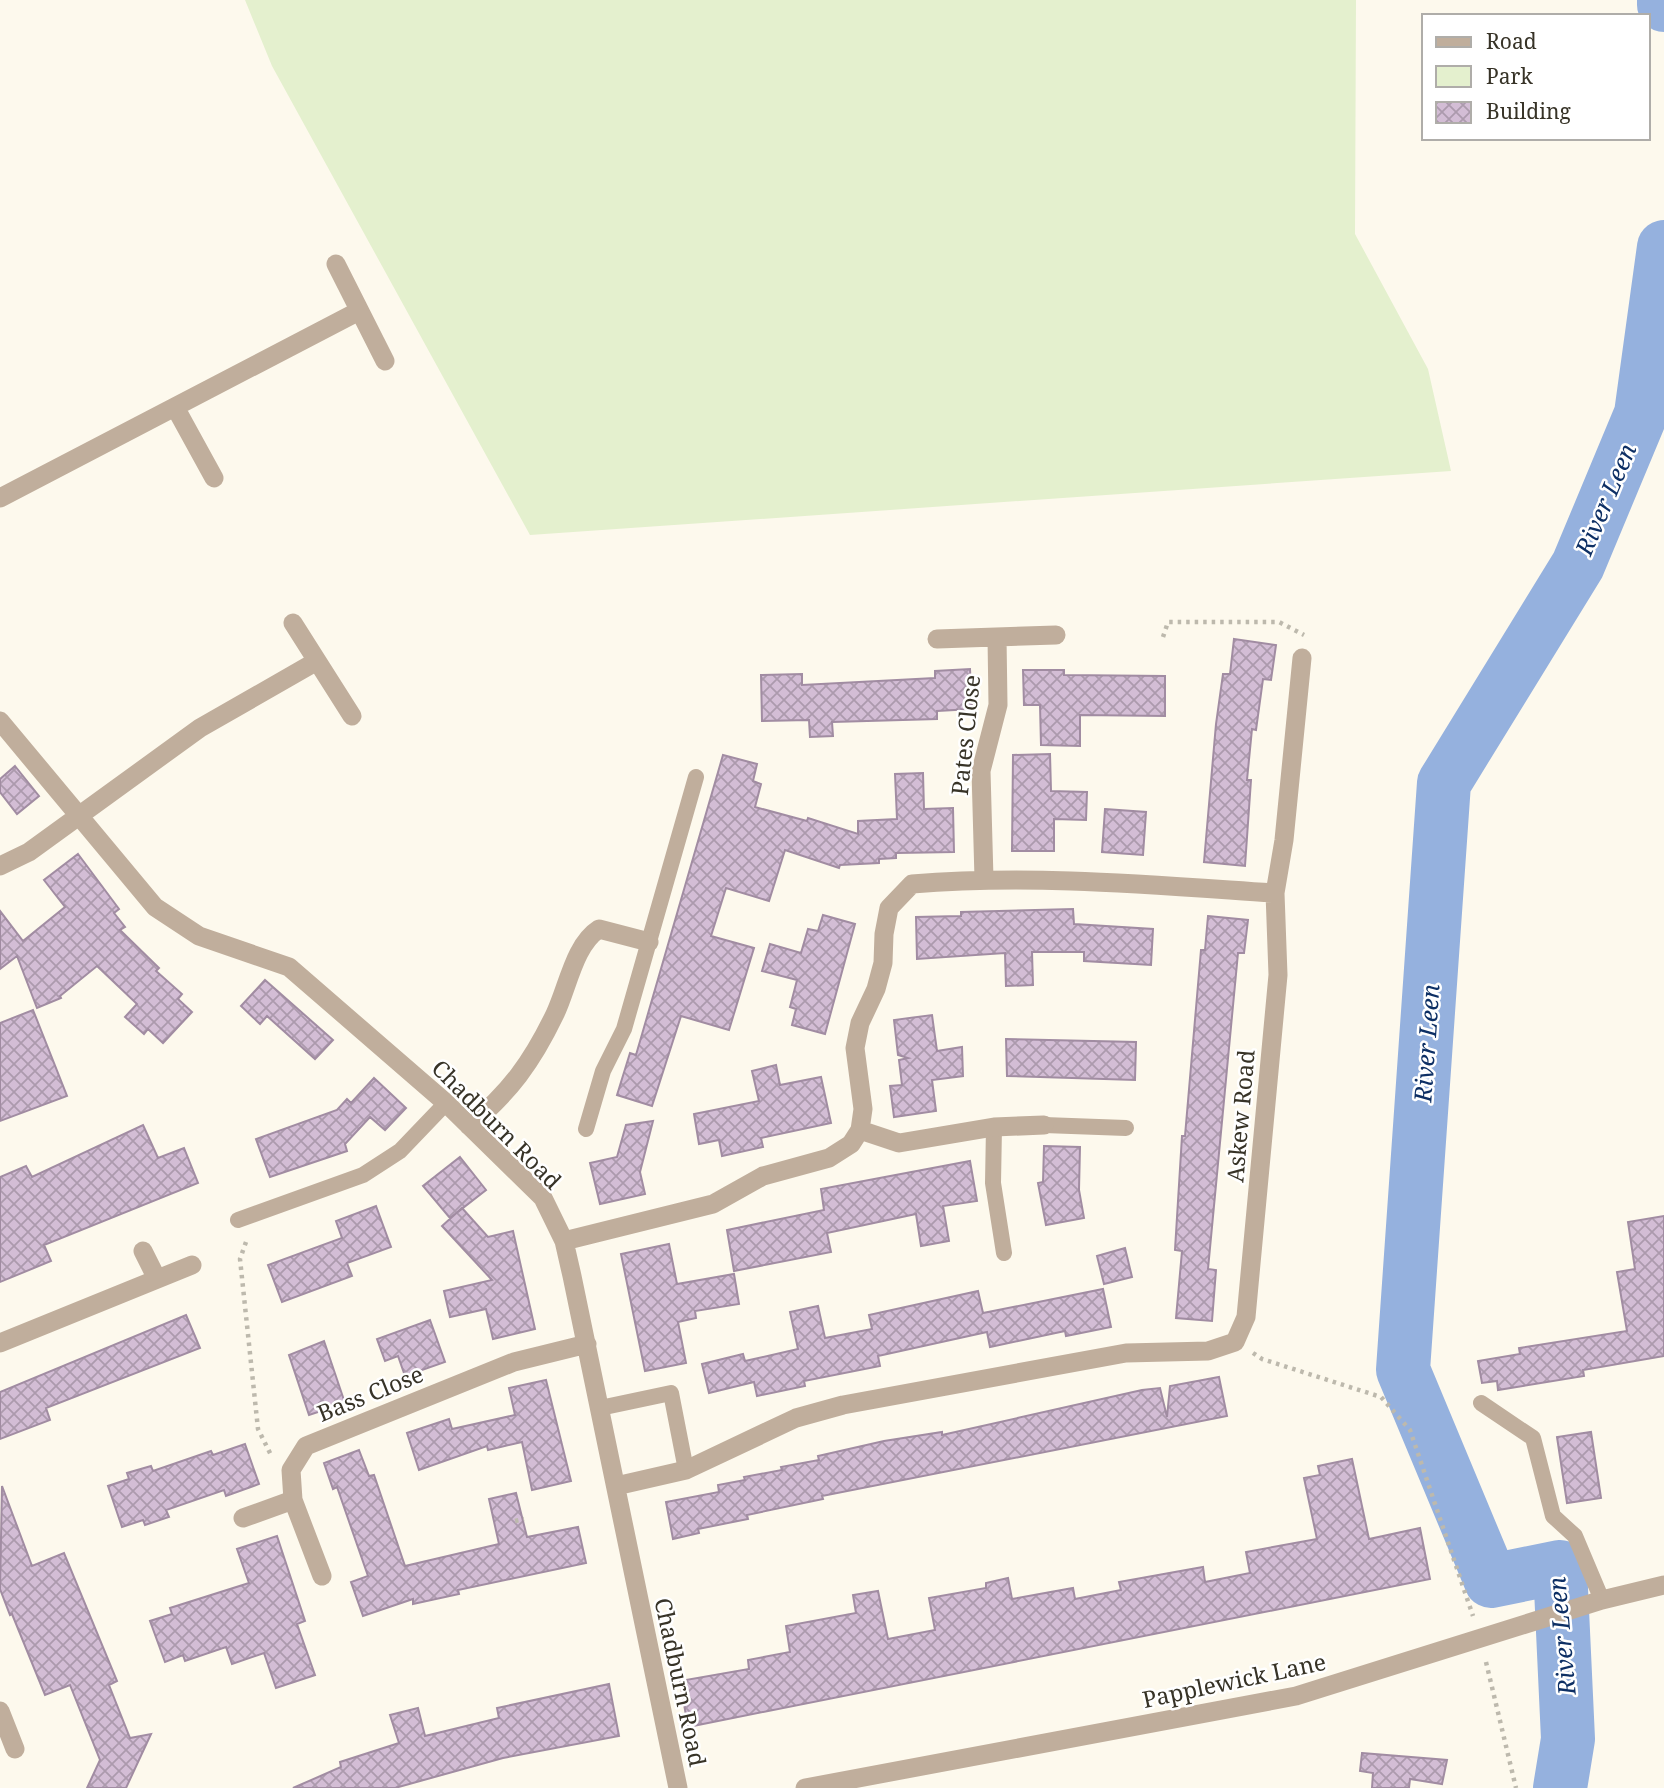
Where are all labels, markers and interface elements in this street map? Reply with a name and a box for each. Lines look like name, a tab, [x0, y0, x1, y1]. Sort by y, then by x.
legend	[1422, 14, 1650, 140]
text: Road	[1486, 27, 1537, 55]
text: Park	[1486, 62, 1533, 90]
text: Building	[1486, 97, 1571, 125]
water label: River Leen	[1566, 438, 1643, 561]
street label: Pates Close	[943, 673, 987, 797]
water label: River Leen	[1405, 983, 1447, 1104]
street label: Askew Road	[1218, 1048, 1262, 1184]
street label: Chadburn Road	[425, 1052, 569, 1196]
street label: Bass Close	[312, 1357, 428, 1429]
water label: River Leen	[1539, 1576, 1583, 1697]
street label: Chadburn Road	[648, 1595, 714, 1769]
street label: Papplewick Lane	[1139, 1645, 1329, 1715]

